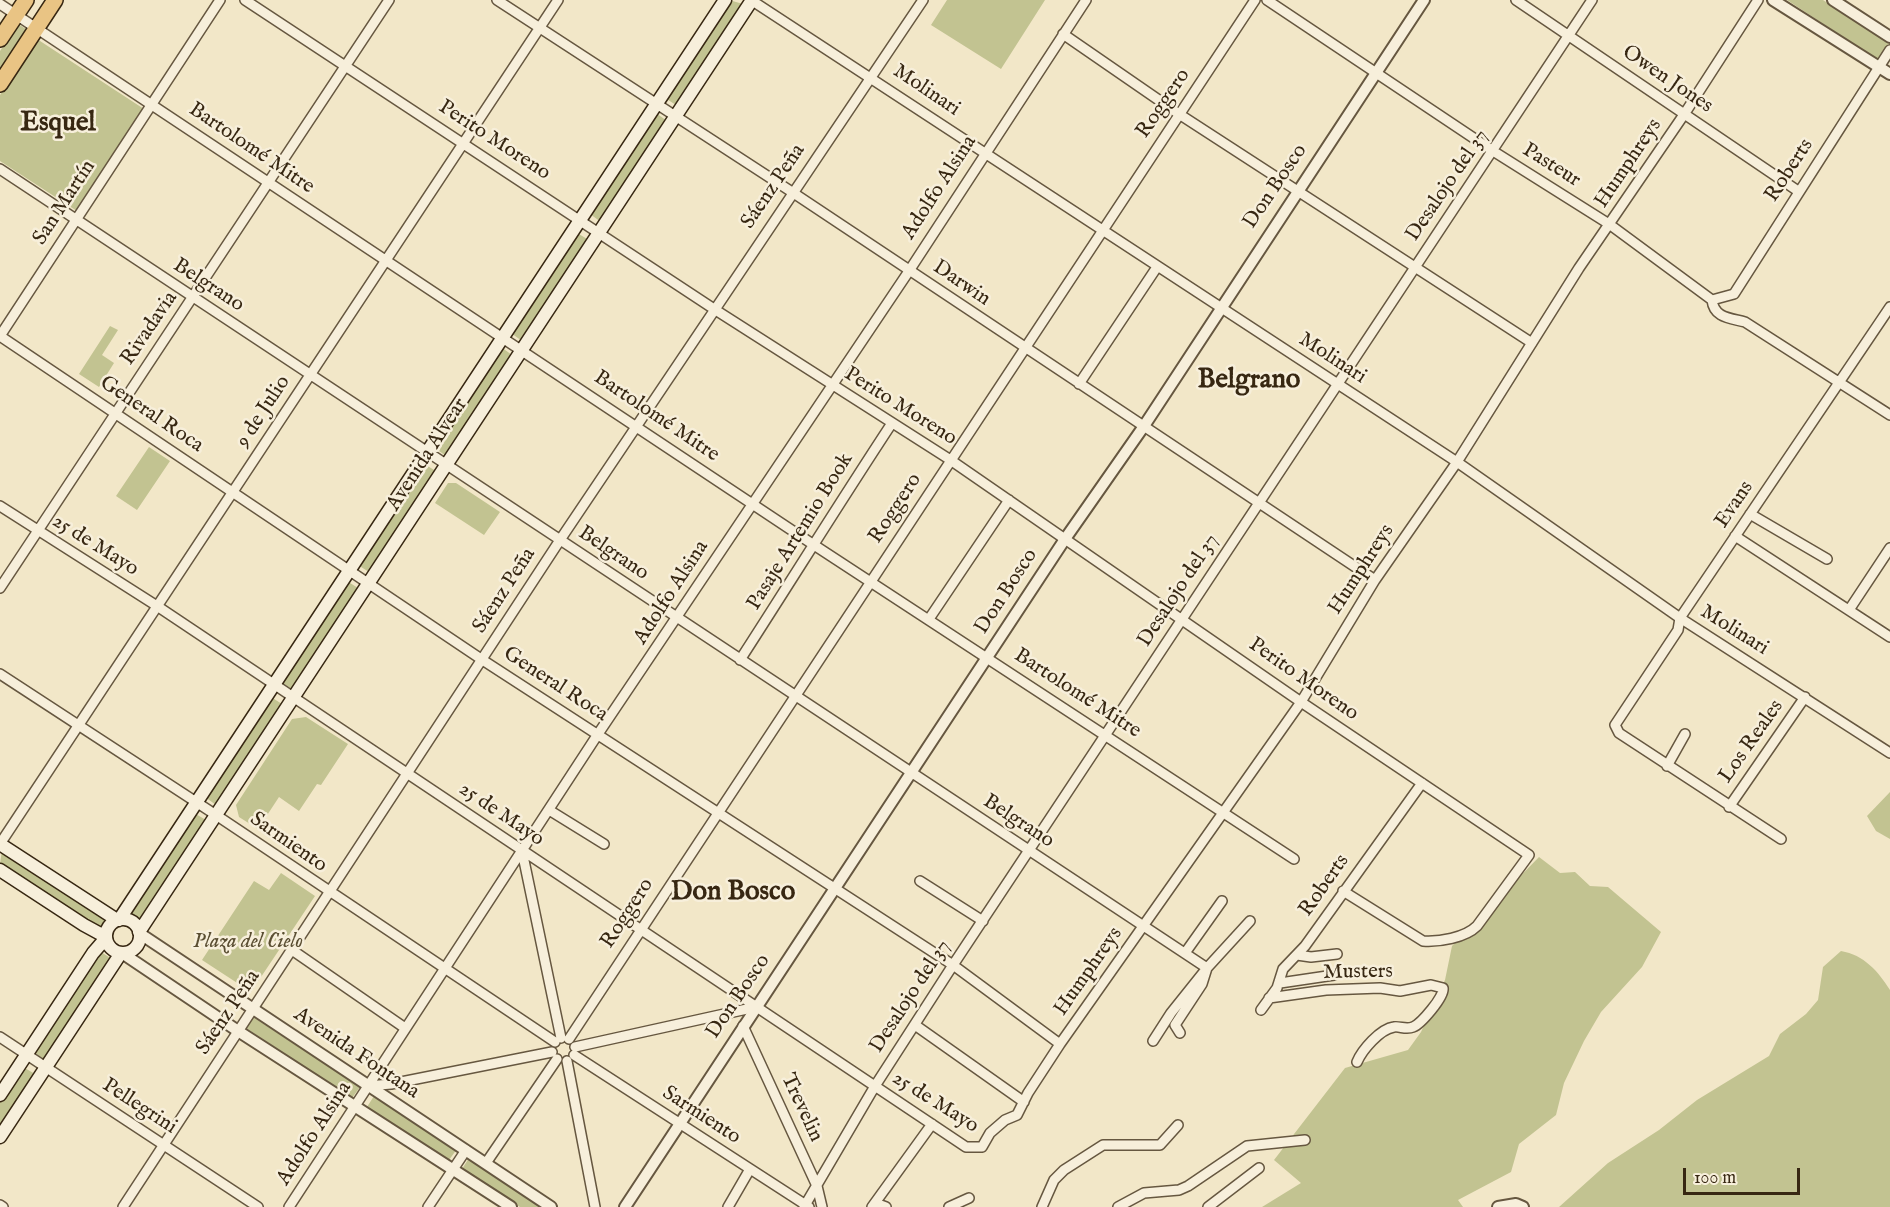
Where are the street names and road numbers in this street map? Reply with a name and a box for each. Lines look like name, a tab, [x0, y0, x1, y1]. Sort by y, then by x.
street label: Owen Jones	[1617, 40, 1717, 120]
street label: Molinari	[888, 59, 964, 123]
street label: Roggero	[1132, 64, 1196, 144]
street label: Perito Moreno	[433, 95, 555, 187]
street label: Bartolomé Mitre	[183, 98, 319, 200]
street label: Humphreys	[1590, 115, 1668, 213]
street label: Desalojo del 37	[1401, 125, 1495, 247]
street label: Adolfo Alsina	[897, 131, 983, 245]
street label: Roberts	[1760, 135, 1820, 207]
street label: Pasteur	[1517, 138, 1585, 194]
street label: Sáenz Peña	[737, 140, 811, 234]
street label: Don Bosco	[1238, 140, 1314, 234]
street label: San Martín	[28, 156, 102, 250]
street label: Belgrano	[168, 254, 248, 318]
street label: Darwin	[927, 256, 995, 312]
street label: Rivadavia	[116, 287, 184, 371]
street label: Molinari	[1293, 328, 1371, 390]
street label: Perito Moreno	[839, 362, 961, 452]
street label: Bartolomé Mitre	[588, 366, 724, 468]
street label: General Roca	[94, 371, 208, 459]
street label: 9 de Julio	[231, 371, 297, 453]
street label: Avenida Alvear	[382, 394, 474, 516]
street label: Pasaje Artemio Book	[742, 449, 860, 615]
street label: Roggero	[864, 469, 928, 549]
street label: Evans	[1710, 477, 1760, 533]
street label: 25 de Mayo	[47, 510, 143, 582]
street label: Humphreys	[1324, 520, 1400, 620]
street label: Belgrano	[573, 521, 653, 587]
street label: Desalojo del 37	[1133, 530, 1225, 652]
street label: Adolfo Alsina	[629, 536, 715, 650]
street label: Sáenz Peña	[468, 544, 542, 638]
street label: Don Bosco	[970, 545, 1044, 639]
street label: Molinari	[1695, 600, 1773, 662]
street label: Perito Moreno	[1243, 633, 1363, 727]
street label: General Roca	[498, 642, 612, 728]
street label: Bartolomé Mitre	[1009, 644, 1145, 744]
street label: Los Reales	[1714, 696, 1790, 788]
street label: 25 de Mayo	[454, 777, 548, 853]
street label: Belgrano	[978, 790, 1058, 854]
street label: Sarmiento	[245, 807, 331, 879]
street label: Roberts	[1294, 850, 1356, 922]
street label: Roggero	[596, 874, 660, 954]
street label: Humphreys	[1049, 923, 1129, 1021]
street label: Desalojo del 37	[865, 936, 957, 1058]
street label: Don Bosco	[701, 950, 777, 1044]
street label: Musters	[1323, 960, 1393, 986]
street label: Sáenz Peña	[192, 966, 266, 1060]
street label: Avenida Fontana	[288, 1003, 424, 1105]
street label: 25 de Mayo	[887, 1067, 983, 1139]
street label: Trevelin	[774, 1070, 828, 1146]
street label: Pellegrini	[97, 1074, 181, 1140]
street label: Adolfo Alsina	[272, 1077, 358, 1191]
street label: Sarmiento	[657, 1081, 745, 1151]

